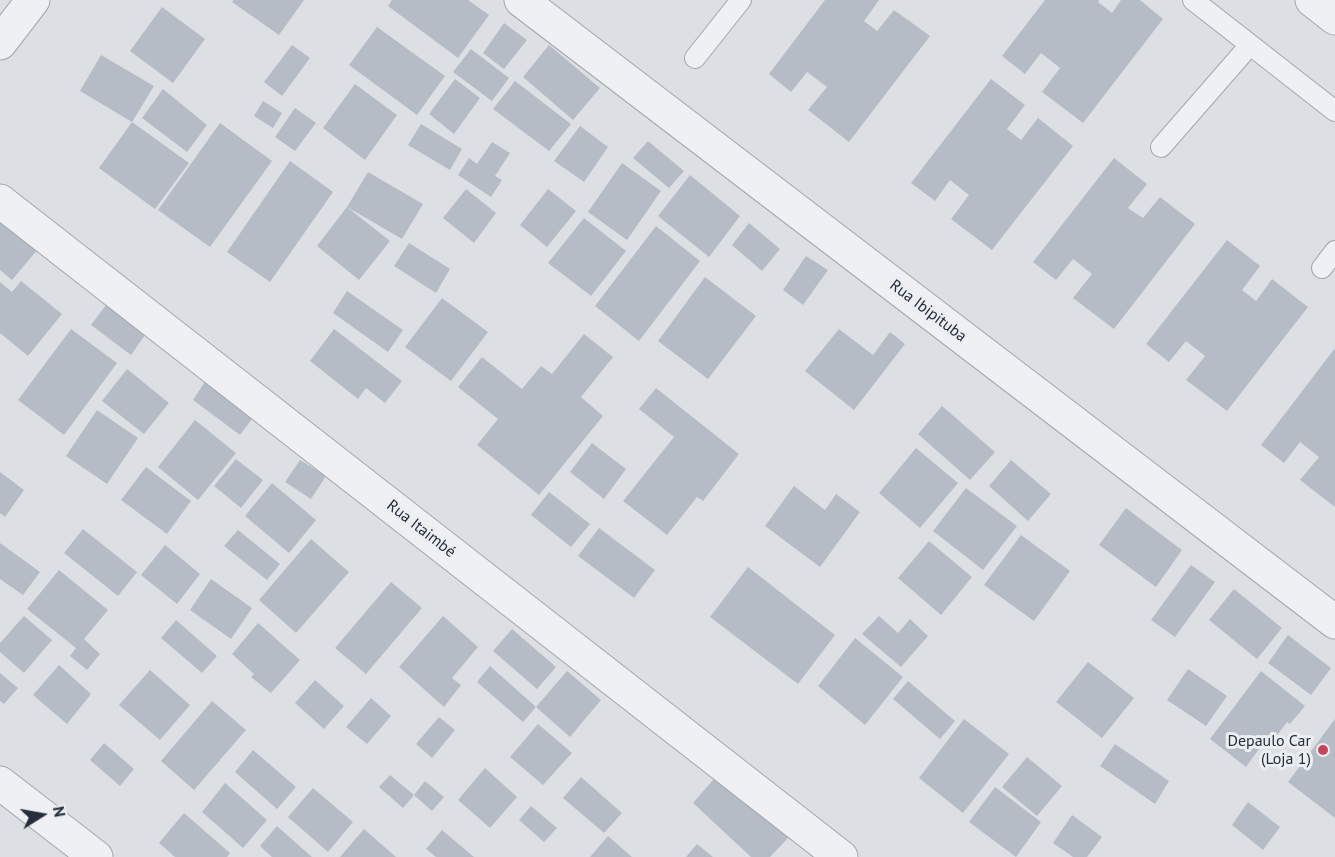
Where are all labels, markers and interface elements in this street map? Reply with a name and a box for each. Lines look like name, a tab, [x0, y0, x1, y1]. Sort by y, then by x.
street label: Rua Ibipituba	[886, 276, 970, 346]
street label: Rua Itaimbé	[383, 496, 459, 562]
place label: Depaulo Car (Loja 1)	[1227, 731, 1311, 769]
marker: Depaulo Car (Loja 1)	[1316, 743, 1330, 757]
north arrow	[12, 785, 72, 845]
text: N	[49, 804, 70, 819]

